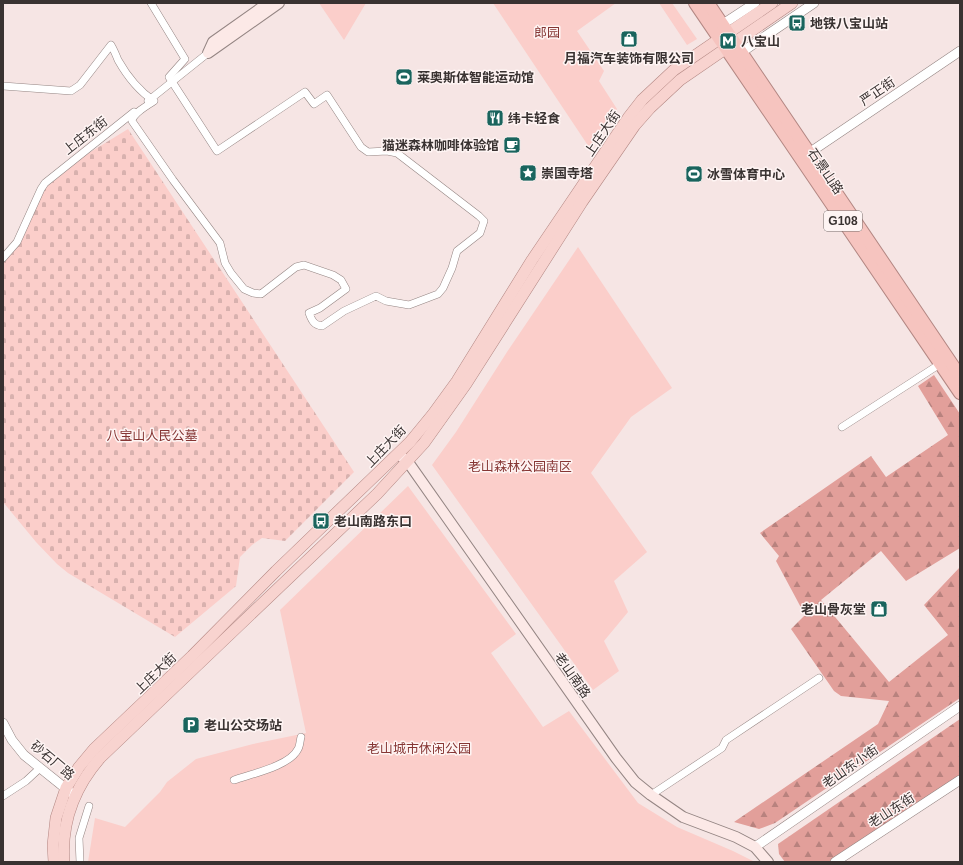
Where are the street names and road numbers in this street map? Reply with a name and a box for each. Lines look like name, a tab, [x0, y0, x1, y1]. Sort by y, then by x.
street label: 严正街	[857, 74, 898, 109]
street label: 上庄大街	[582, 108, 623, 159]
street label: 上庄东街	[60, 113, 110, 157]
street label: 石景山路	[805, 146, 846, 197]
road number: G108	[824, 211, 862, 231]
street label: 上庄大街	[362, 422, 409, 470]
street label: 上庄大街	[131, 650, 179, 697]
street label: 老山南路	[552, 650, 594, 701]
street label: 砂石厂路	[28, 738, 77, 783]
street label: 老山东小街	[819, 742, 881, 791]
street label: 老山东街	[865, 790, 917, 831]

